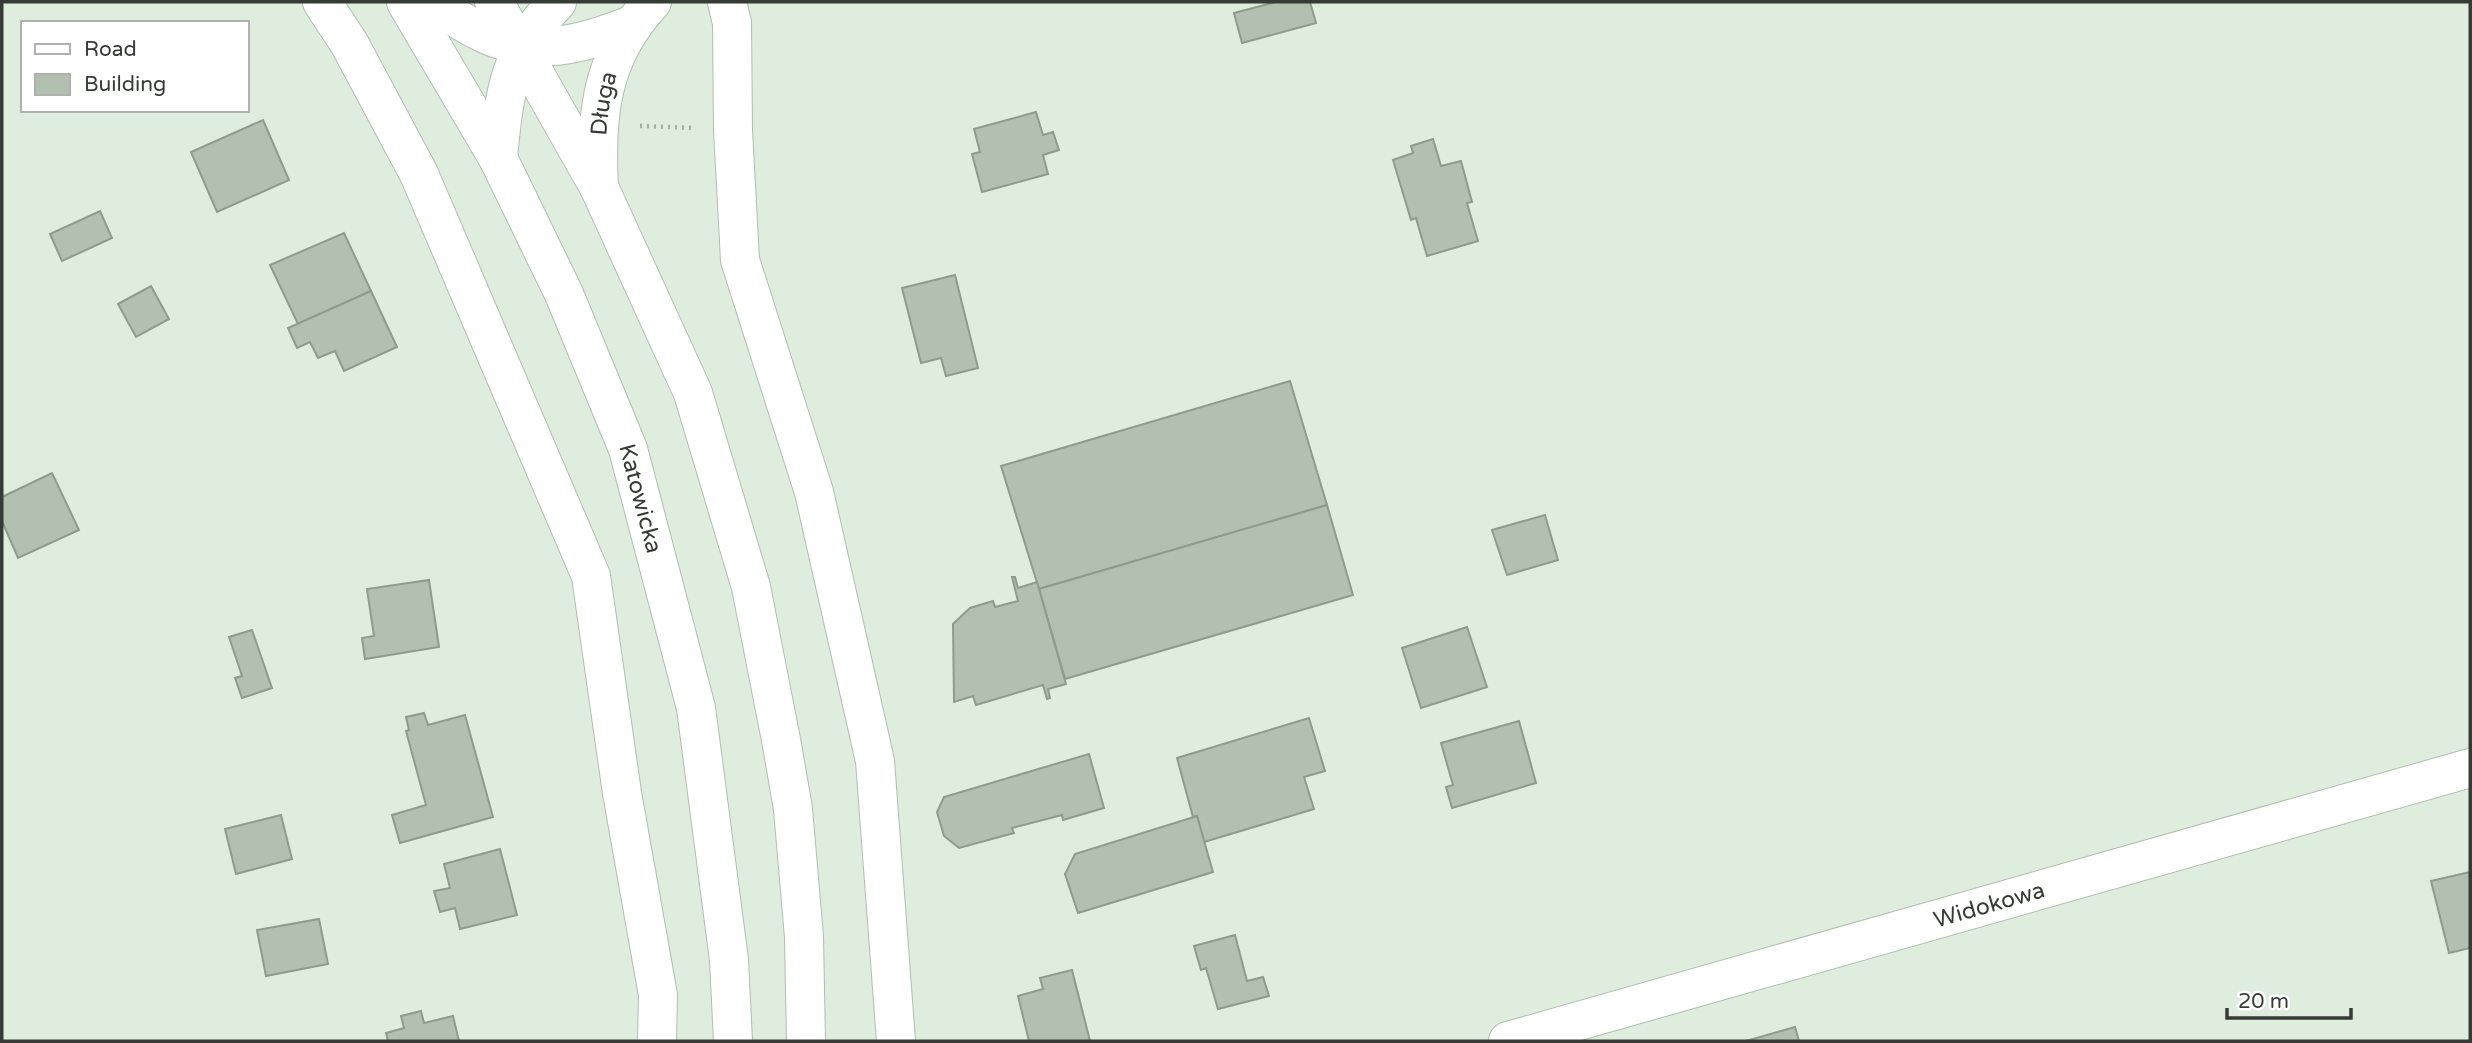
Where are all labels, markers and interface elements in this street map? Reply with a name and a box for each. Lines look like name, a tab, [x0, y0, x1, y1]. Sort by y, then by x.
legend	[21, 21, 248, 112]
text: Road	[84, 37, 137, 62]
street label: Długa	[585, 68, 624, 136]
text: Building	[84, 72, 166, 97]
street label: Katowicka	[612, 441, 668, 556]
street label: Widokowa	[1930, 876, 2048, 935]
scale bar	[2227, 976, 2351, 1020]
text: 20 m	[2238, 989, 2289, 1014]

